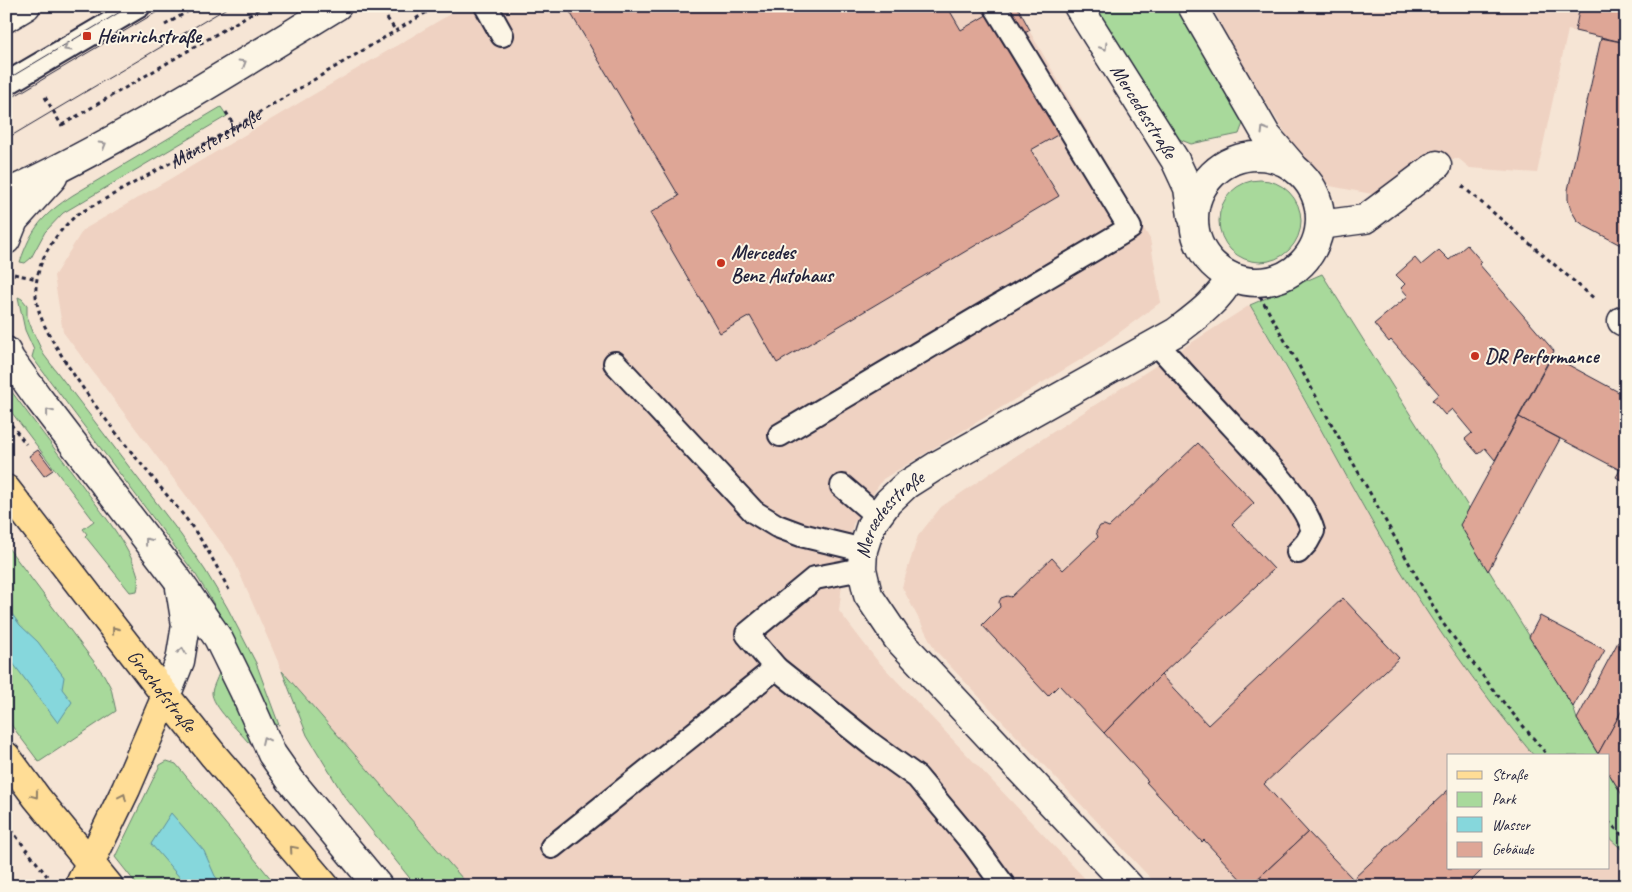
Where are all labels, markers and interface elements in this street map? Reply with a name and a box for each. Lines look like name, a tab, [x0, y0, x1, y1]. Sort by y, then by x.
place label: Heinrichstraße	[97, 24, 203, 49]
marker: Heinrichstraße	[81, 30, 93, 42]
one-way arrow	[63, 42, 72, 52]
one-way arrow	[1097, 42, 1107, 51]
street label: Mercedesstraße	[1105, 59, 1184, 164]
one-way arrow	[238, 60, 247, 70]
street label: Münsterstraße	[165, 101, 266, 174]
one-way arrow	[1261, 127, 1270, 136]
one-way arrow	[97, 141, 106, 151]
place label: Mercedes Benz Autohaus	[731, 240, 835, 288]
marker: Mercedes Benz Autohaus	[715, 257, 727, 269]
place label: DR Performance	[1485, 344, 1601, 369]
marker: DR Performance	[1469, 350, 1481, 362]
one-way arrow	[46, 408, 55, 418]
street label: Mercedesstraße	[850, 464, 930, 559]
one-way arrow	[146, 538, 154, 547]
one-way arrow	[112, 627, 120, 636]
street label: Grashofstraße	[122, 644, 203, 738]
one-way arrow	[177, 646, 187, 655]
one-way arrow	[261, 736, 272, 745]
legend	[1447, 754, 1610, 870]
text: Straße	[1492, 766, 1528, 785]
one-way arrow	[30, 789, 38, 798]
text: Park	[1492, 790, 1517, 809]
one-way arrow	[116, 793, 127, 802]
text: Wasser	[1492, 816, 1531, 835]
text: Gebäude	[1492, 840, 1535, 859]
one-way arrow	[290, 845, 299, 854]

